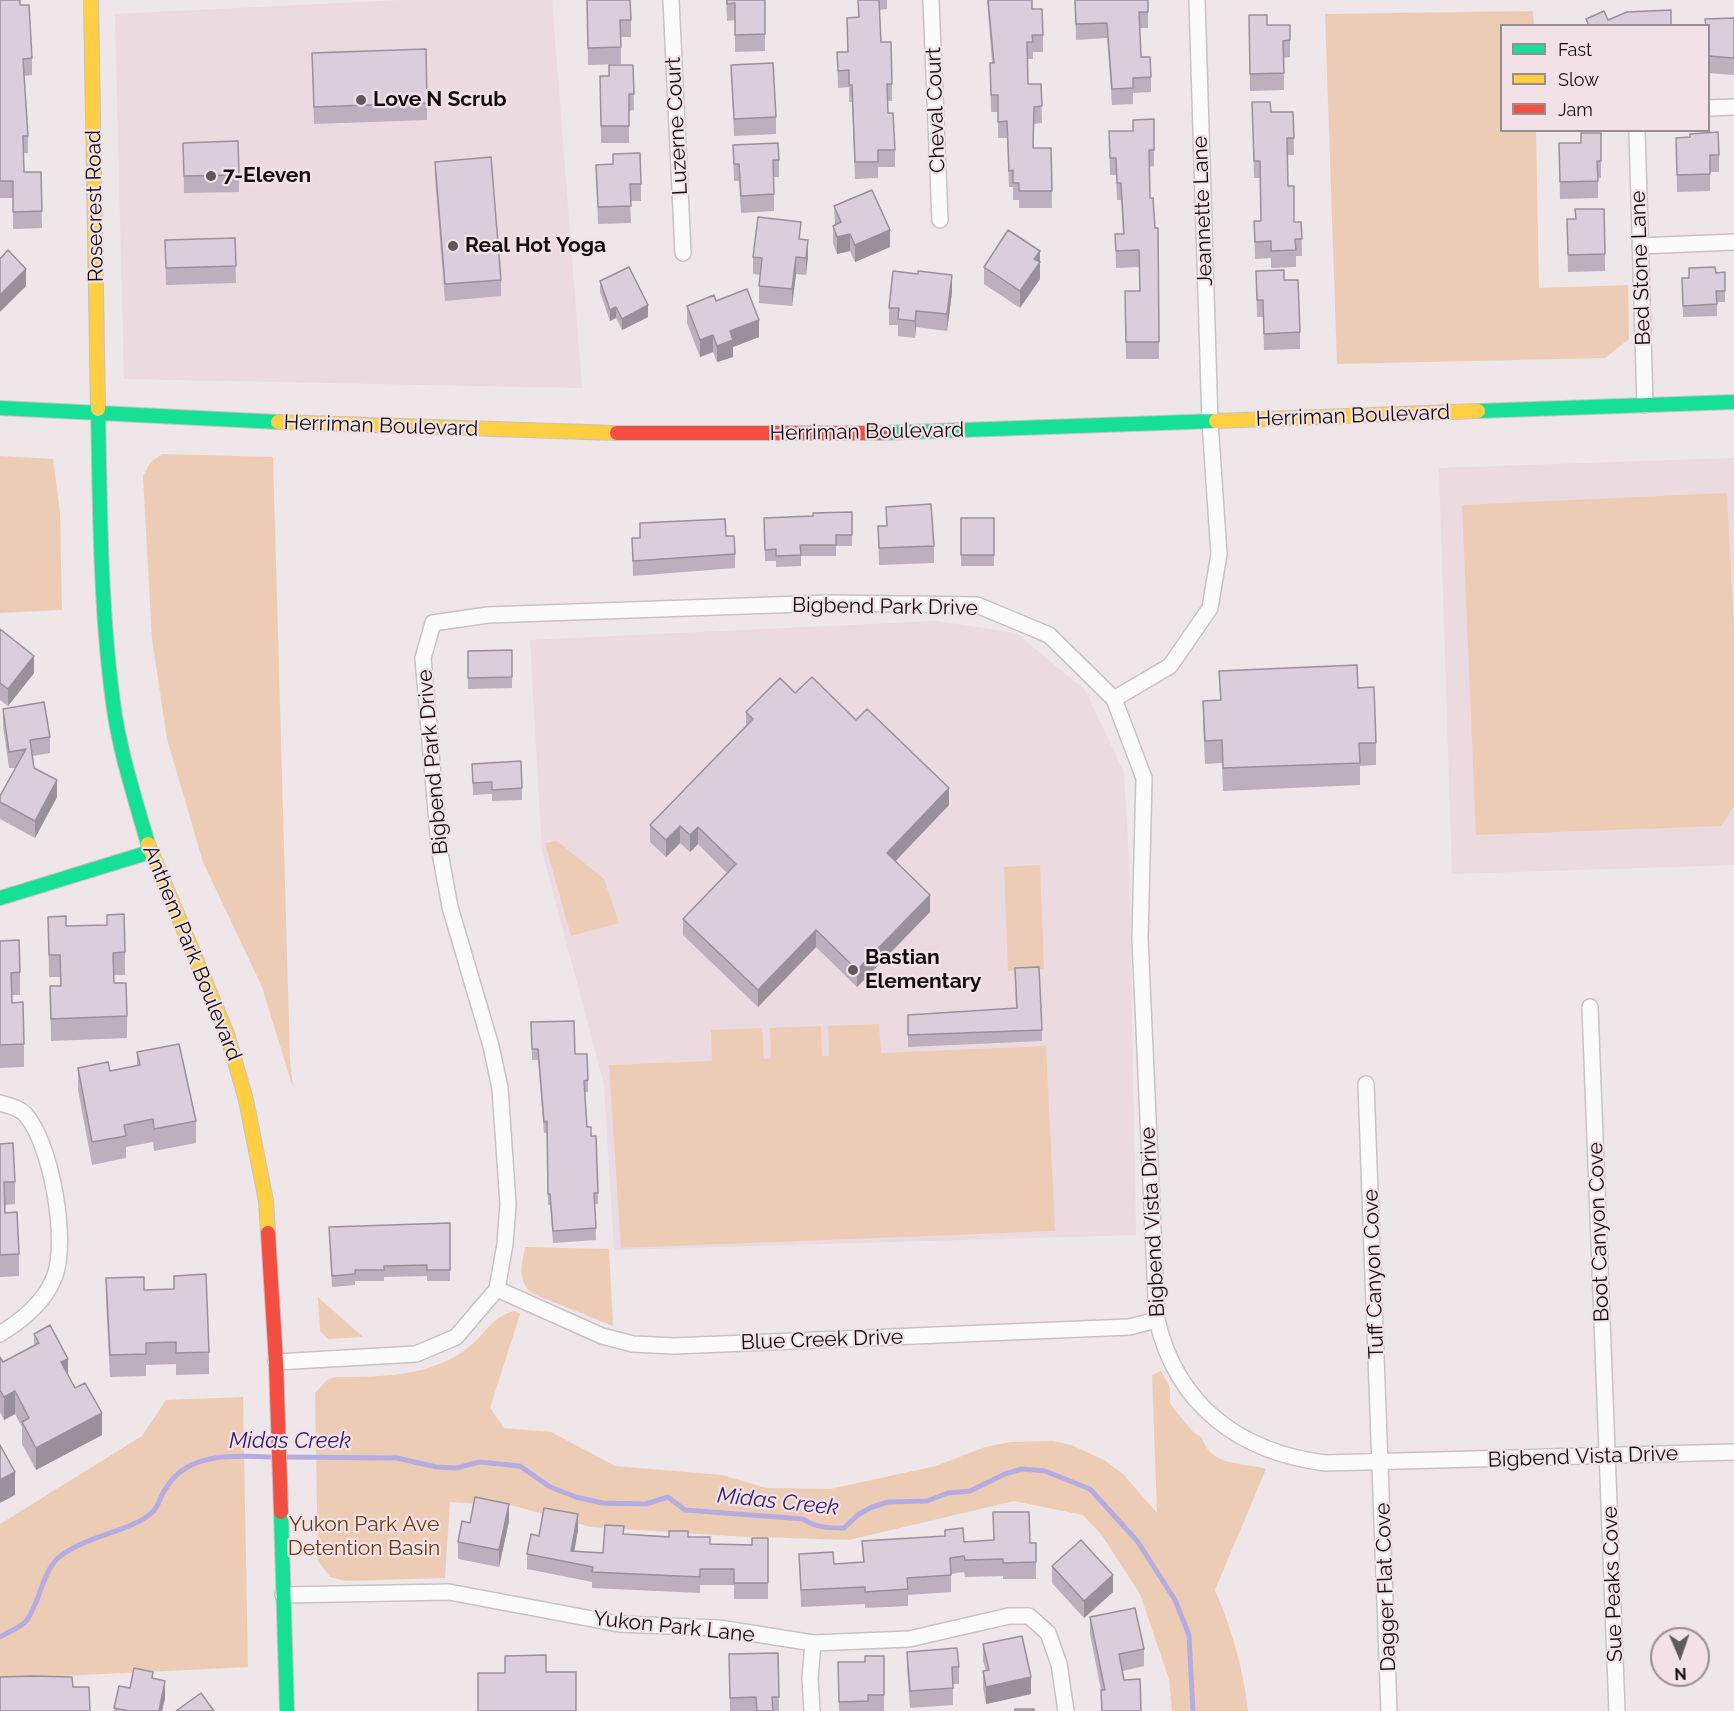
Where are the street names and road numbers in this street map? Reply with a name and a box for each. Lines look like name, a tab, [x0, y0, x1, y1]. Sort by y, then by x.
street label: Cheval Court	[921, 47, 951, 173]
street label: Luzerne Court	[661, 56, 693, 196]
street label: Rosecrest Road	[81, 130, 109, 282]
street label: Jeannette Lane	[1188, 135, 1218, 287]
street label: Bed Stone Lane	[1626, 190, 1656, 346]
street label: Herriman Boulevard	[1255, 400, 1451, 432]
street label: Herriman Boulevard	[283, 410, 479, 442]
street label: Herriman Boulevard	[770, 418, 964, 446]
street label: Bigbend Park Drive	[792, 593, 978, 621]
street label: Bigbend Park Drive	[412, 668, 454, 856]
street label: Anthem Park Boulevard	[137, 842, 247, 1064]
street label: Bigbend Vista Drive	[1135, 1126, 1171, 1318]
street label: Boot Canyon Cove	[1583, 1142, 1615, 1322]
street label: Tuff Canyon Cove	[1358, 1189, 1390, 1359]
street label: Blue Creek Drive	[740, 1325, 904, 1355]
street label: Bigbend Vista Drive	[1487, 1441, 1679, 1473]
street label: Dagger Flat Cove	[1370, 1502, 1402, 1672]
street label: Sue Peaks Cove	[1598, 1506, 1628, 1662]
street label: Yukon Park Lane	[592, 1606, 756, 1648]

